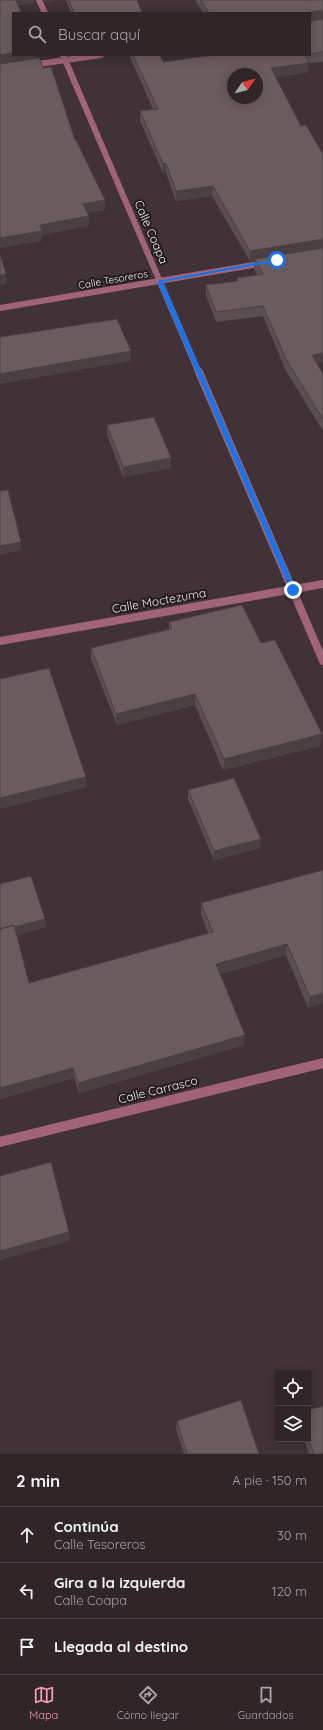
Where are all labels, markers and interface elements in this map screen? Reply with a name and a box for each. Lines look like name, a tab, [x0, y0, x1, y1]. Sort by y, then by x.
search box	[12, 12, 311, 56]
icon: search	[26, 23, 48, 45]
text: Buscar aquí	[58, 25, 140, 44]
north arrow	[227, 68, 263, 104]
street label: Calle Coapa	[131, 198, 172, 266]
route start	[268, 251, 286, 269]
street label: Calle Tesoreros	[77, 267, 149, 292]
route end	[284, 581, 302, 599]
street label: Calle Moctezuma	[111, 585, 207, 616]
street label: Calle Carrasco	[117, 1072, 199, 1107]
map controls	[275, 1370, 311, 1442]
button: locate	[275, 1370, 311, 1406]
button: layers	[275, 1406, 311, 1442]
text: 2 min	[16, 1470, 60, 1491]
text: A pie · 150 m	[232, 1472, 307, 1488]
text: Continúa	[54, 1517, 119, 1536]
icon: ahead	[16, 1524, 38, 1546]
text: 30 m	[277, 1527, 307, 1543]
text: Calle Tesoreros	[54, 1536, 145, 1552]
text: Gira a la izquierda	[54, 1573, 186, 1592]
icon: left	[16, 1580, 38, 1602]
text: 120 m	[272, 1583, 307, 1599]
text: Calle Coapa	[54, 1592, 127, 1608]
icon: arrive	[16, 1636, 38, 1658]
text: Llegada al destino	[54, 1637, 188, 1656]
tab: Mapa	[29, 1684, 58, 1722]
tab: Cómo llegar	[117, 1684, 179, 1722]
tab: Guardados	[237, 1684, 294, 1722]

